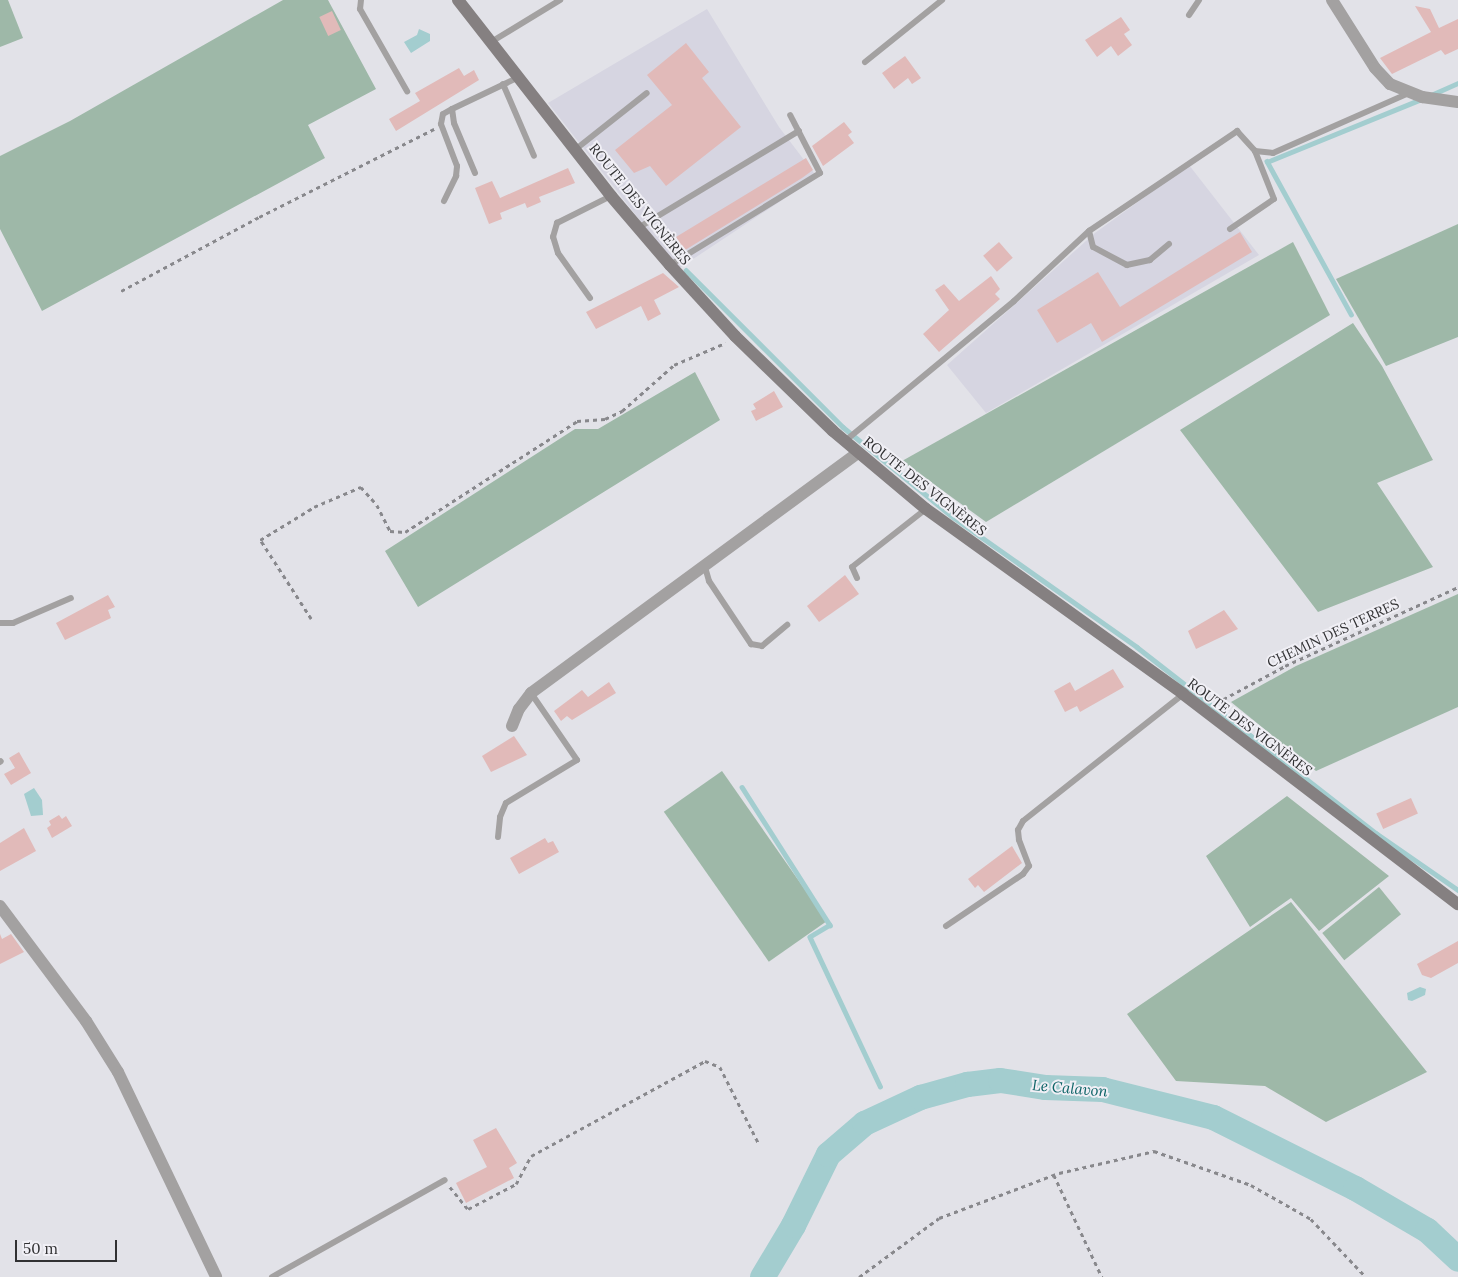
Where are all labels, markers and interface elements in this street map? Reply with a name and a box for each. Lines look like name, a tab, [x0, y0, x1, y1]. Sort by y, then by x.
street label: ROUTE DES VIGNÈRES	[586, 140, 694, 268]
street label: ROUTE DES VIGNÈRES	[860, 433, 990, 539]
street label: CHEMIN DES TERRES	[1264, 595, 1402, 671]
street label: ROUTE DES VIGNÈRES	[1184, 675, 1316, 779]
water label: Le Calavon	[1032, 1076, 1108, 1100]
scale bar	[18, 1230, 120, 1262]
text: 50 m	[23, 1239, 58, 1258]

